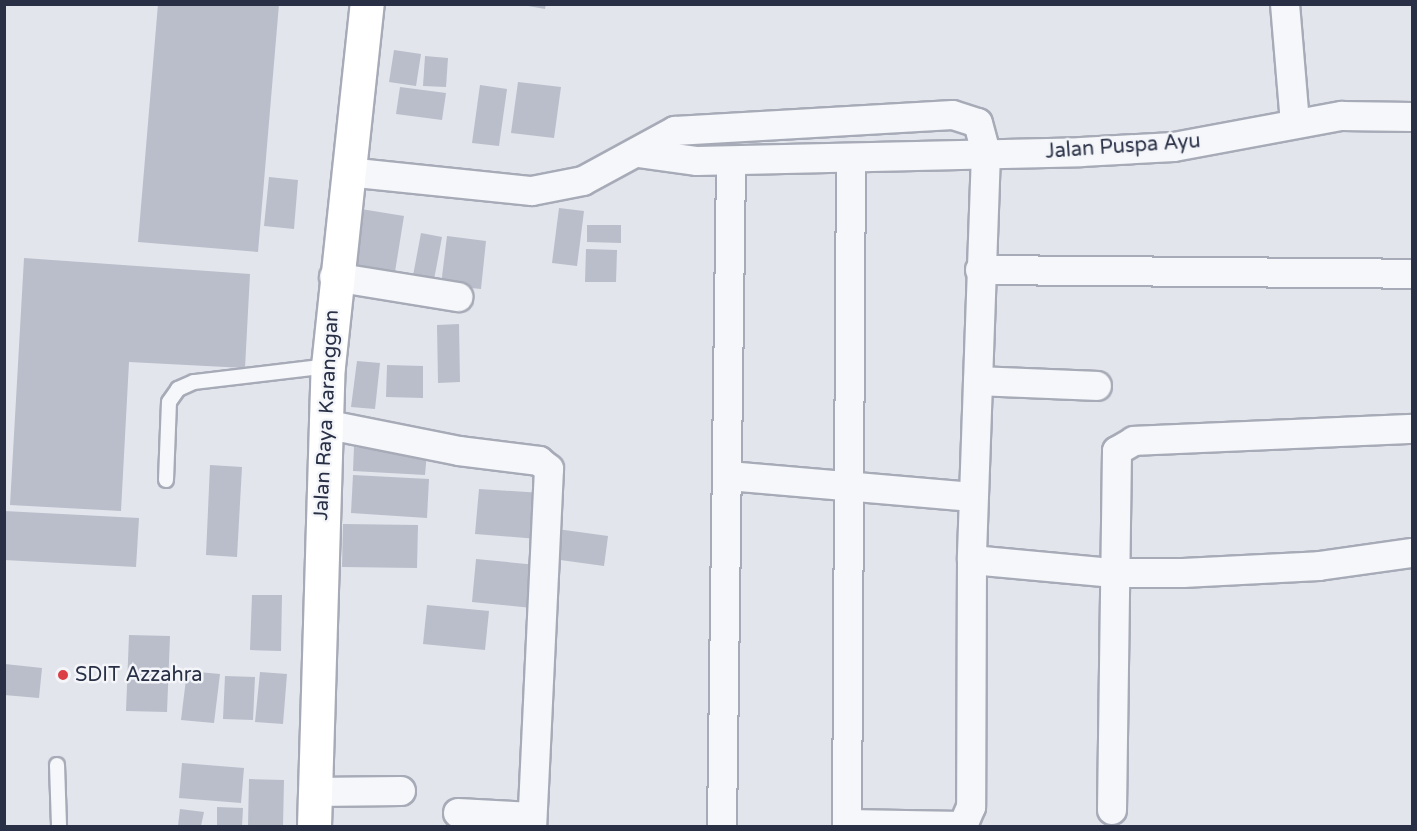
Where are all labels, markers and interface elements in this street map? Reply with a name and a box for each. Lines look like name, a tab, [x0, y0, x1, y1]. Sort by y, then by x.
street label: Jalan Puspa Ayu	[1045, 130, 1201, 164]
street label: Jalan Raya Karanggan	[309, 309, 345, 521]
place label: SDIT Azzahra	[75, 663, 203, 687]
marker: SDIT Azzahra	[56, 668, 70, 682]

